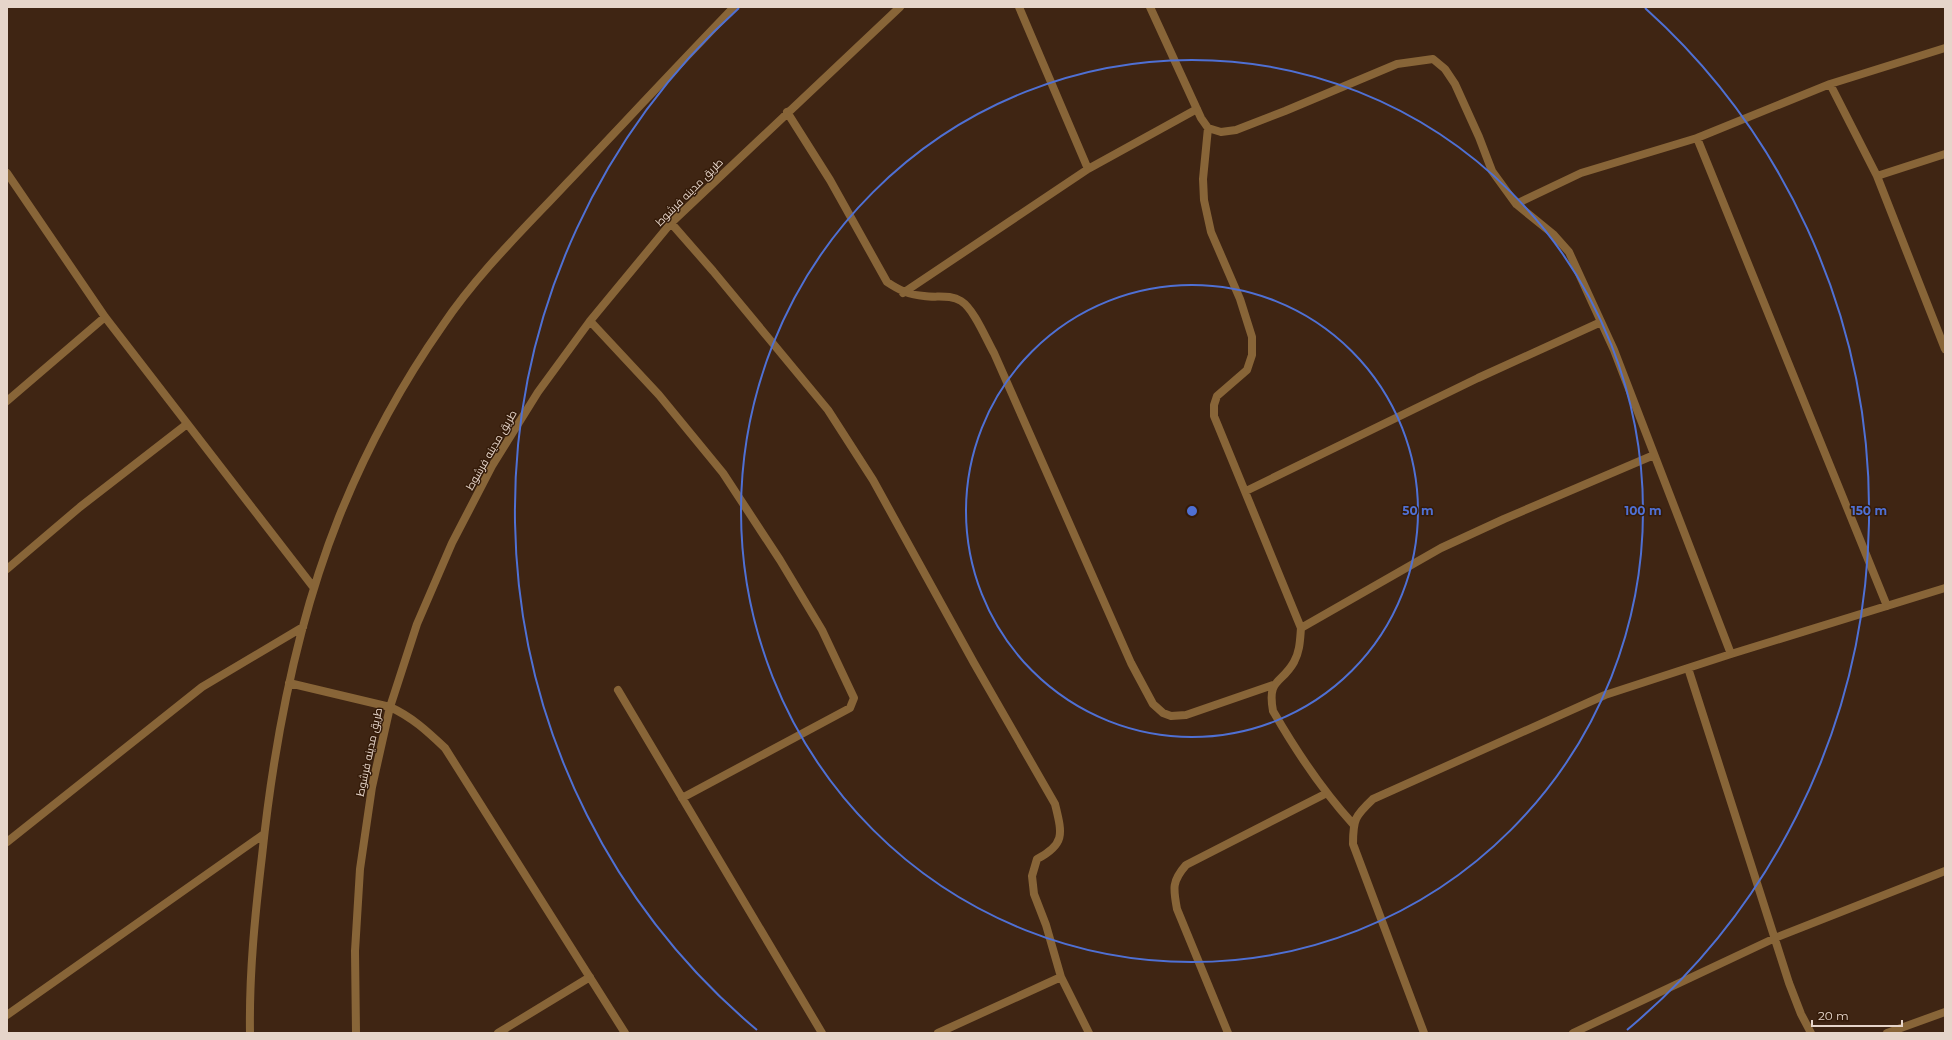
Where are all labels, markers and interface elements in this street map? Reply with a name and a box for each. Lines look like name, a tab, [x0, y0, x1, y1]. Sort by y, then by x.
street label: طريق مدينه فرشوط	[652, 155, 726, 229]
street label: طريق مدينه فرشوط	[462, 407, 520, 493]
text: 50 m	[1402, 503, 1434, 518]
text: 100 m	[1625, 503, 1661, 518]
text: 150 m	[1851, 503, 1887, 518]
centre of rings	[1185, 504, 1199, 518]
street label: طريق مدينه فرشوط	[353, 706, 385, 798]
scale bar	[1812, 1002, 1902, 1028]
text: 20 m	[1818, 1008, 1849, 1023]

